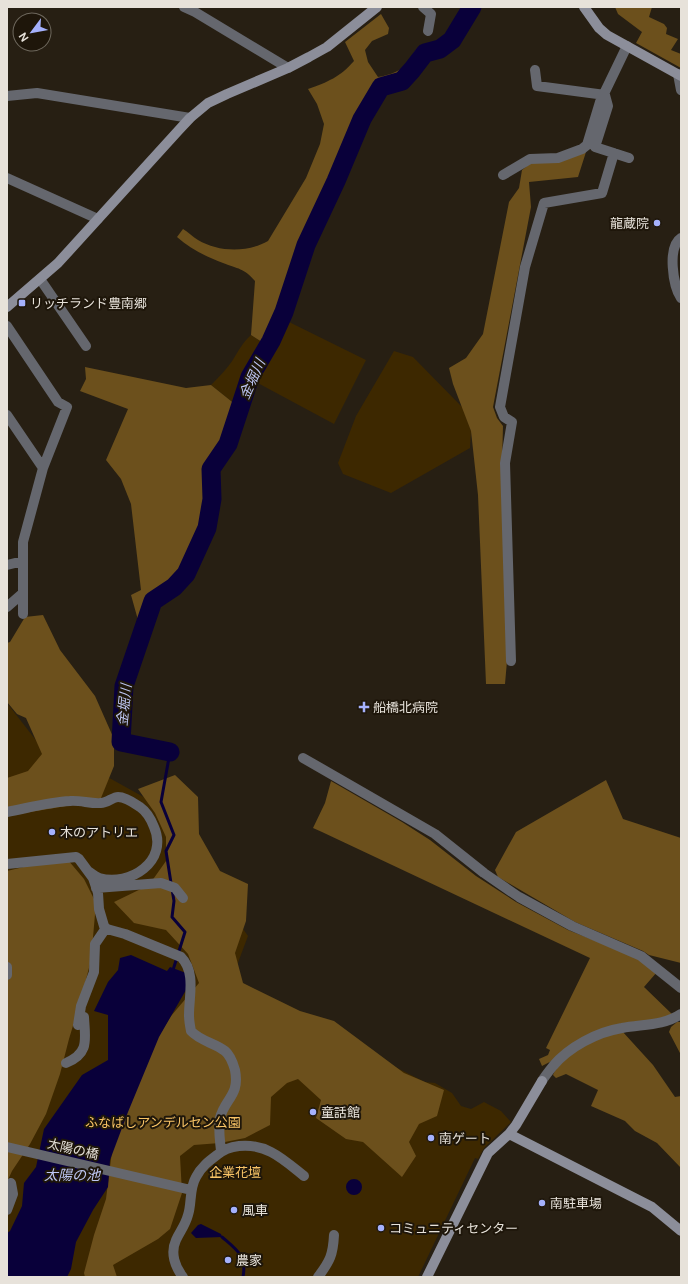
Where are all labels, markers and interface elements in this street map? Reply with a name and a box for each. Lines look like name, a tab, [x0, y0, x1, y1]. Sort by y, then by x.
north arrow	[12, 12, 52, 52]
text: N	[15, 30, 32, 44]
place label: 龍蔵院	[610, 215, 649, 232]
marker: 龍蔵院	[652, 218, 662, 228]
place label: リッチランド豊南郷	[30, 295, 147, 312]
marker: リッチランド豊南郷	[17, 298, 27, 308]
water label: 金堀川	[235, 354, 270, 402]
water label: 金堀川	[113, 681, 135, 727]
place label: 船橋北病院	[373, 699, 438, 716]
marker: 船橋北病院	[358, 701, 370, 713]
place label: 木のアトリエ	[60, 824, 138, 841]
marker: 木のアトリエ	[47, 827, 57, 837]
place label: 童話館	[321, 1104, 360, 1121]
marker: 童話館	[308, 1107, 318, 1117]
park label: ふなばしアンデルセン公園	[85, 1114, 241, 1131]
place label: 南ゲート	[439, 1130, 491, 1147]
marker: 南ゲート	[426, 1133, 436, 1143]
street label: 太陽の橋	[46, 1135, 100, 1163]
park label: 企業花壇	[209, 1164, 261, 1181]
water label: 太陽の池	[44, 1166, 102, 1184]
place label: 南駐車場	[550, 1195, 602, 1212]
marker: 南駐車場	[537, 1198, 547, 1208]
place label: 風車	[242, 1202, 268, 1219]
marker: 風車	[229, 1205, 239, 1215]
place label: コミュニティセンター	[389, 1220, 518, 1237]
marker: コミュニティセンター	[376, 1223, 386, 1233]
place label: 農家	[236, 1252, 262, 1269]
marker: 農家	[223, 1255, 233, 1265]

